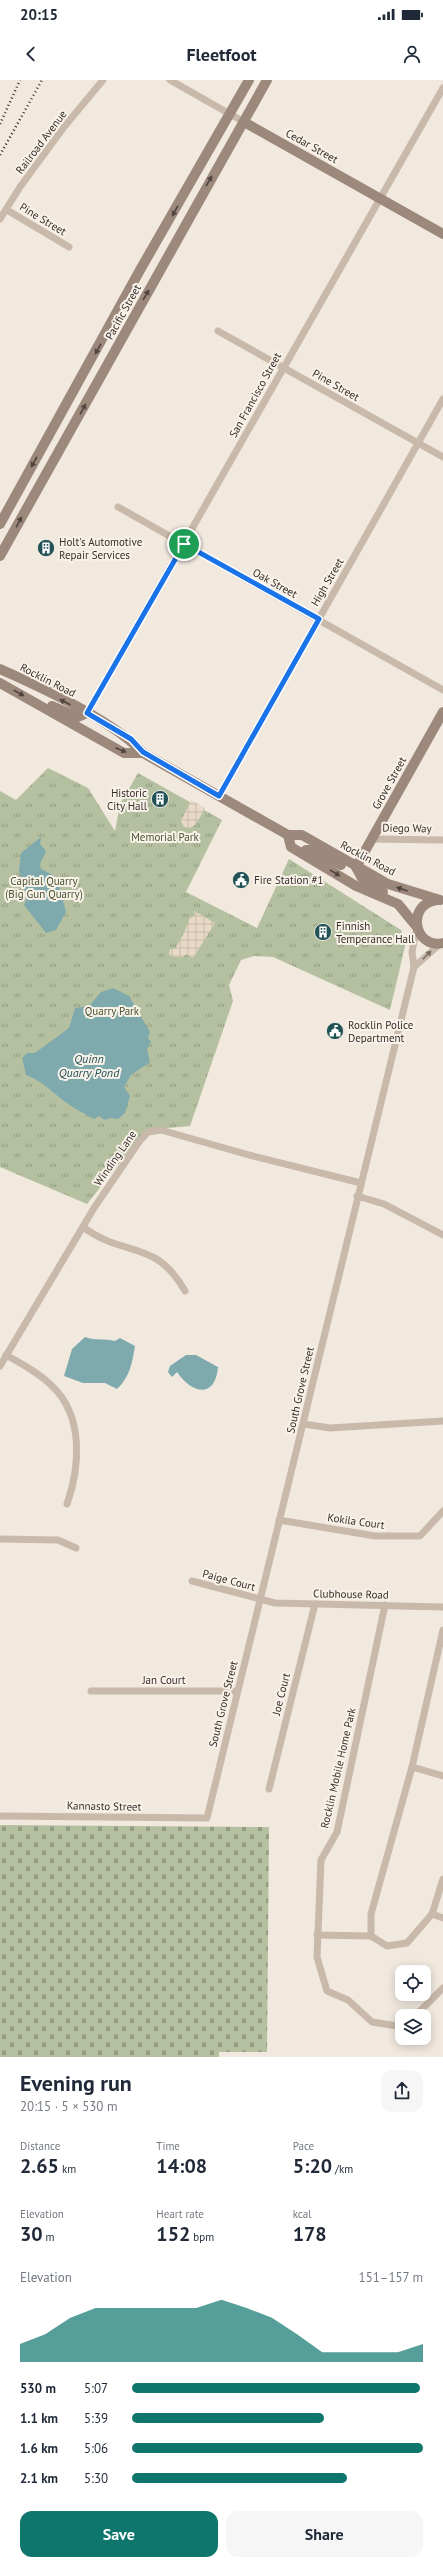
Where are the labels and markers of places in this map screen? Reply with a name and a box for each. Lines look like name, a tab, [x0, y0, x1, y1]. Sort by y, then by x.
pin	[167, 527, 201, 561]
place label: Holt's Automotive Repair Services	[59, 535, 143, 562]
building icon: Holt's Automotive Repair Services	[36, 538, 56, 558]
place label: Historic City Hall	[107, 786, 148, 813]
building icon: Historic City Hall	[150, 789, 170, 809]
public building icon: Fire Station #1	[231, 870, 251, 890]
place label: Fire Station #1	[254, 873, 323, 887]
place label: Finnish Temperance Hall	[336, 919, 415, 946]
building icon: Finnish Temperance Hall	[313, 922, 333, 942]
place label: Rocklin Police Department	[348, 1018, 414, 1045]
public building icon: Rocklin Police Department	[325, 1021, 345, 1041]

